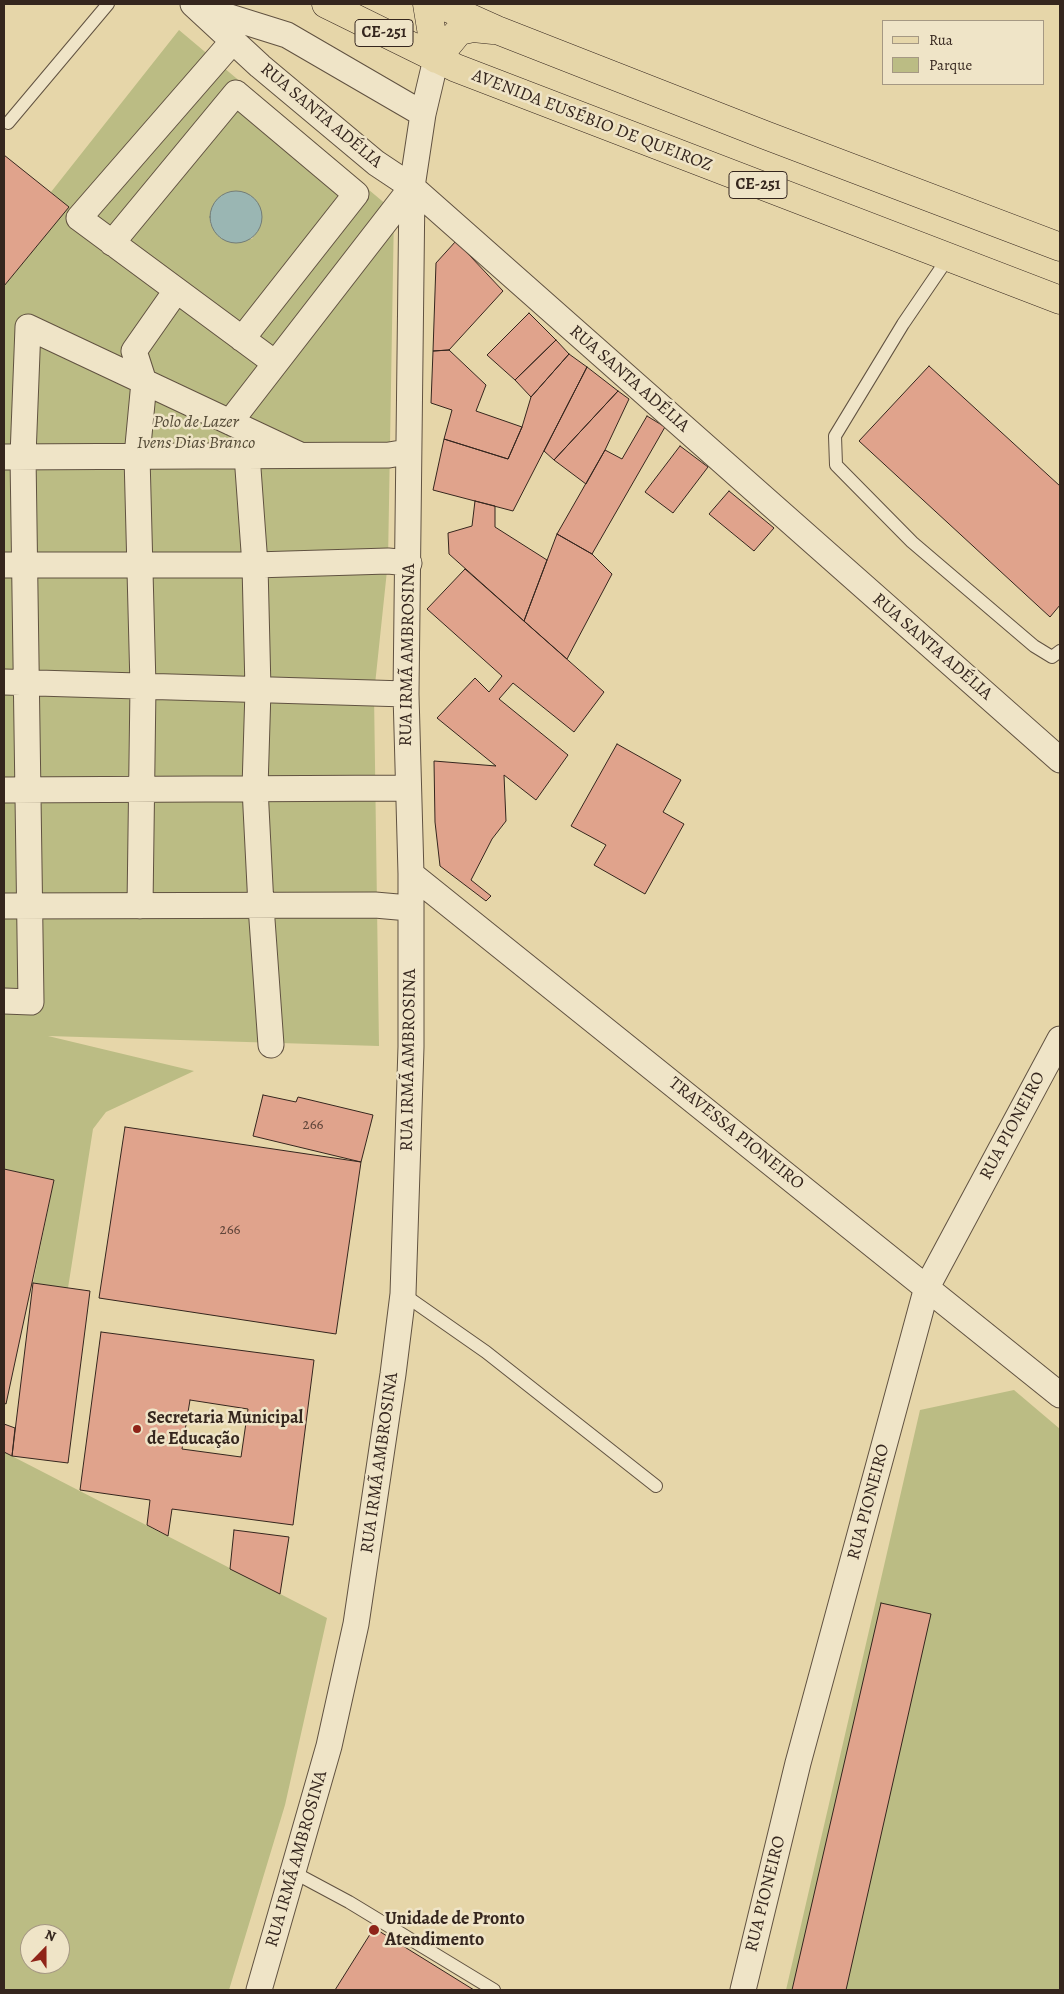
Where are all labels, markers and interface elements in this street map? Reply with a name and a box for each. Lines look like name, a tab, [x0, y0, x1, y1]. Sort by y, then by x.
road number: CE-251	[355, 19, 413, 46]
legend	[882, 20, 1044, 85]
text: Rua	[929, 30, 953, 50]
text: Parque	[929, 55, 972, 75]
street label: RUA SANTA ADÉLIA	[256, 59, 386, 173]
street label: AVENIDA EUSÉBIO DE QUEIROZ	[469, 65, 715, 177]
road number: CE-251	[729, 172, 787, 198]
street label: RUA SANTA ADÉLIA	[564, 321, 694, 437]
park label: Polo de Lazer Ivens Dias Branco	[137, 412, 255, 454]
street label: RUA IRMÃ AMBROSINA	[396, 563, 420, 747]
street label: RUA SANTA ADÉLIA	[867, 589, 997, 705]
street label: RUA IRMÃ AMBROSINA	[397, 968, 421, 1152]
street label: RUA PIONEIRO	[976, 1068, 1050, 1184]
street label: TRAVESSA PIONEIRO	[664, 1073, 808, 1195]
house number: 266	[303, 1116, 323, 1134]
house number: 266	[220, 1221, 240, 1239]
street label: RUA IRMÃ AMBROSINA	[357, 1371, 403, 1555]
place label: Secretaria Municipal de Educação	[147, 1408, 303, 1450]
marker: Secretaria Municipal de Educação	[131, 1423, 143, 1435]
street label: RUA PIONEIRO	[843, 1442, 895, 1562]
street label: RUA IRMÃ AMBROSINA	[261, 1768, 333, 1950]
street label: RUA PIONEIRO	[741, 1834, 791, 1954]
place label: Unidade de Pronto Atendimento	[385, 1909, 525, 1952]
marker: Unidade de Pronto Atendimento	[367, 1923, 381, 1937]
north arrow	[20, 1924, 70, 1974]
text: N	[42, 1925, 59, 1946]

